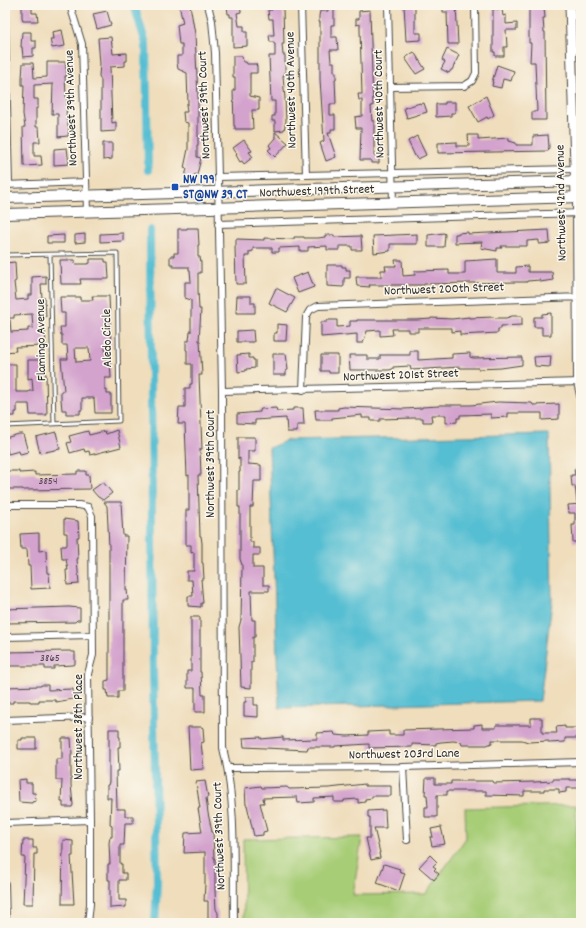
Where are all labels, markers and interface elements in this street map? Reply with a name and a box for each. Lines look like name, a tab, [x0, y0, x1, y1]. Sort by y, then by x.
street label: Northwest 40th Avenue	[281, 31, 303, 149]
street label: Northwest 39th Avenue	[60, 49, 84, 166]
street label: Northwest 40th Court	[370, 49, 390, 159]
street label: Northwest 39th Court	[194, 51, 216, 159]
street label: Northwest 42nd Avenue	[551, 144, 573, 262]
place label: NW 199 ST@NW 39 CT	[183, 171, 248, 205]
street label: Northwest 199th Street	[259, 180, 375, 204]
marker: NW 199 ST@NW 39 CT	[170, 182, 180, 192]
street label: Northwest 200th Street	[384, 278, 505, 302]
street label: Flamingo Avenue	[32, 298, 52, 381]
street label: Aledo Circle	[98, 308, 118, 367]
street label: Northwest 201st Street	[343, 364, 459, 388]
street label: Northwest 39th Court	[202, 410, 221, 518]
house number: 3854	[39, 474, 57, 490]
house number: 3865	[40, 651, 60, 667]
street label: Northwest 38th Place	[70, 674, 89, 780]
street label: Northwest 203rd Lane	[348, 745, 460, 765]
street label: Northwest 39th Court	[209, 782, 231, 890]

